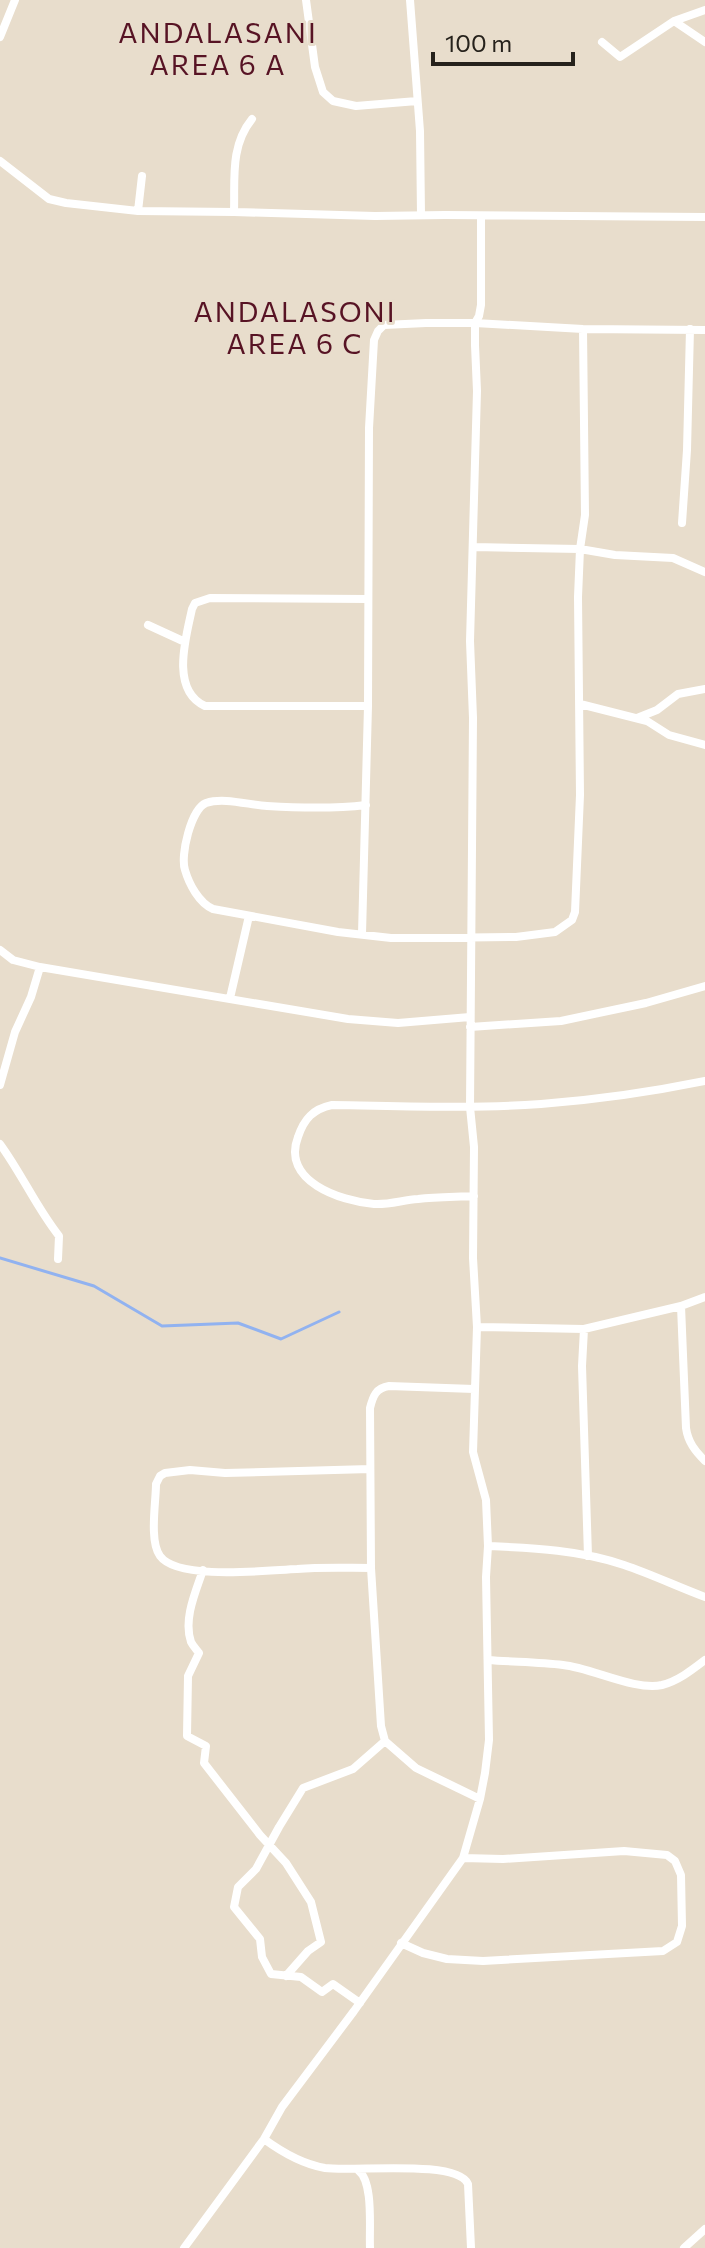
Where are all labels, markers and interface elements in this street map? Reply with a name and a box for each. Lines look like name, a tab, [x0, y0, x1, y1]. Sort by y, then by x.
district label: ANDALASANI AREA 6 A	[118, 15, 318, 81]
scale bar	[433, 16, 573, 66]
text: 100 m	[445, 28, 512, 57]
district label: ANDALASONI AREA 6 C	[193, 294, 397, 360]

